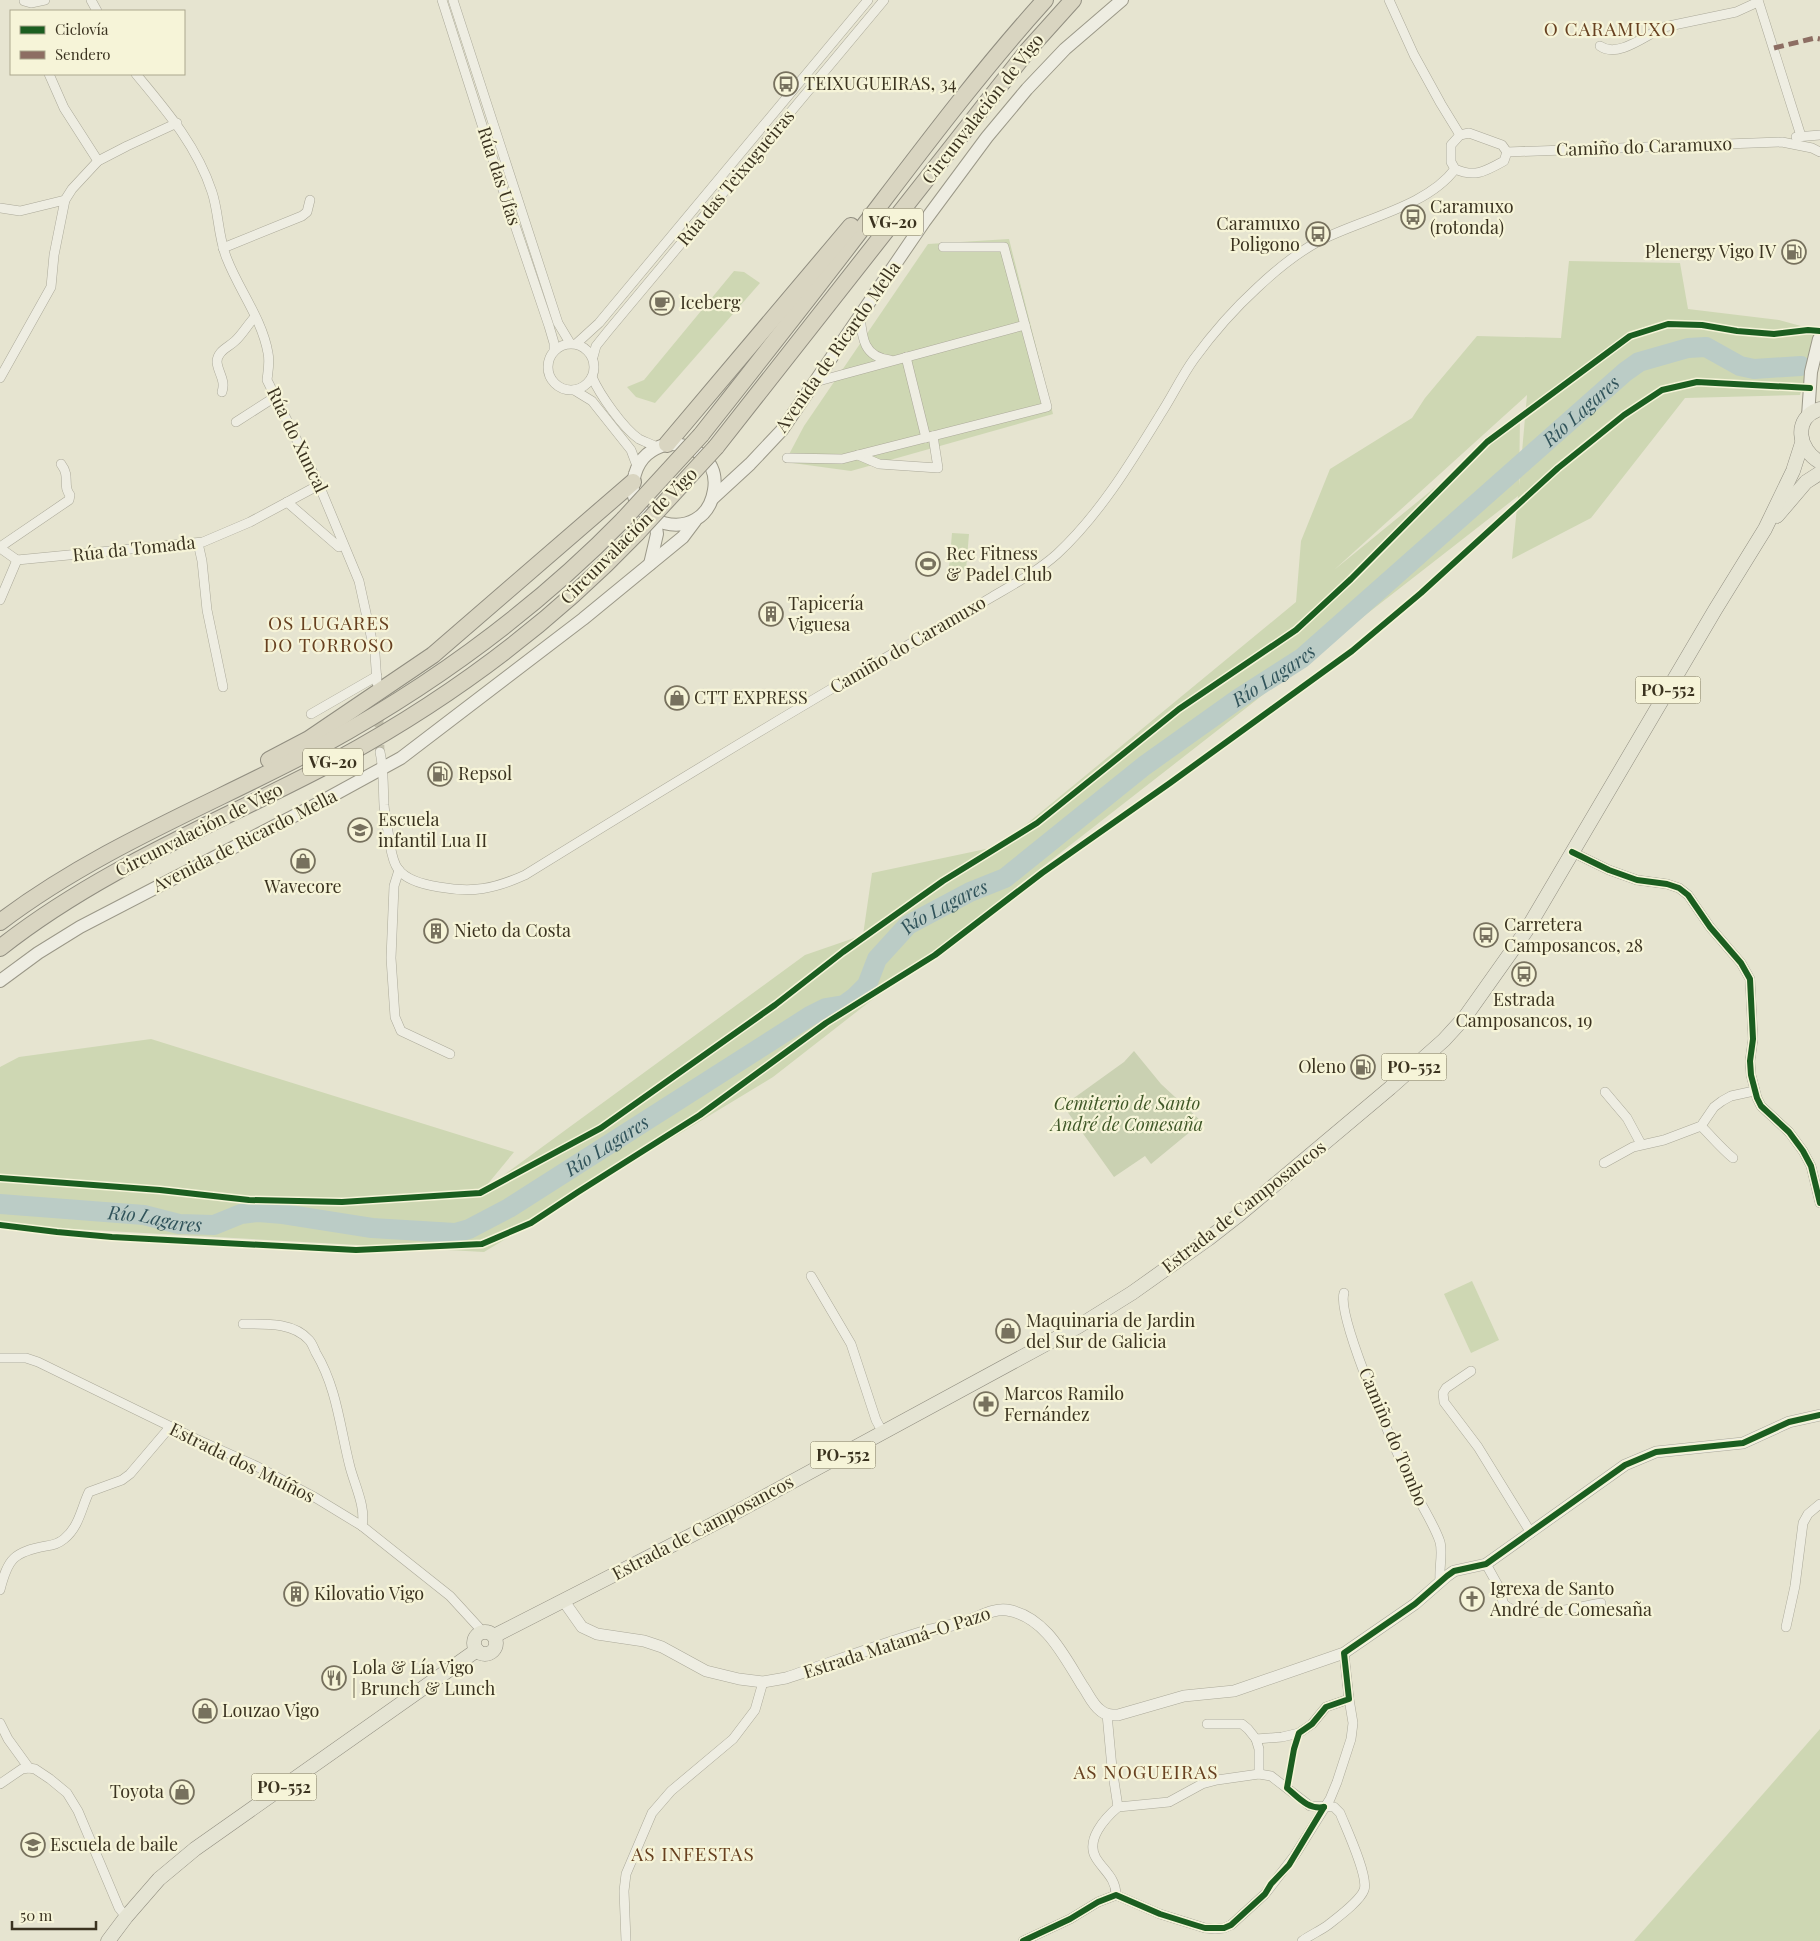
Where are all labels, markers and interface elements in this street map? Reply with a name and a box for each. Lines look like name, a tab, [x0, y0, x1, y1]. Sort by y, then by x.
legend	[10, 10, 185, 75]
district label: O CARAMUXO	[1544, 15, 1676, 41]
text: Ciclovía	[55, 19, 109, 39]
street label: Circunvalación de Vigo	[916, 28, 1049, 189]
text: Sendero	[55, 44, 111, 64]
bus stop icon: TEIXUGUEIRAS, 34	[773, 71, 799, 97]
place label: TEIXUGUEIRAS, 34	[804, 71, 957, 95]
street label: Rúa das Teixugueiras	[671, 104, 799, 251]
street label: Rúa das Ufas	[473, 123, 527, 228]
street label: Camiño do Caramuxo	[1556, 131, 1733, 161]
place label: Caramuxo (rotonda)	[1430, 194, 1514, 239]
bus stop icon: Caramuxo (rotonda)	[1400, 204, 1426, 230]
road number: VG-20	[863, 208, 923, 236]
place label: Caramuxo Poligono	[1216, 211, 1300, 256]
bus stop icon: Caramuxo Poligono	[1305, 221, 1331, 247]
place label: Plenergy Vigo IV	[1645, 239, 1777, 263]
fuel station icon: Plenergy Vigo IV	[1781, 239, 1807, 265]
street label: Avenida de Ricardo Mella	[768, 256, 905, 438]
cafe icon: Iceberg	[649, 290, 675, 316]
place label: Iceberg	[680, 290, 741, 314]
water label: Río Lagares	[1535, 369, 1625, 452]
street label: Rúa do Xuncal	[262, 383, 334, 497]
street label: Circunvalación de Vigo	[554, 461, 702, 609]
street label: Rúa da Tomada	[71, 530, 196, 566]
place label: Rec Fitness & Padel Club	[946, 541, 1052, 586]
sports icon: Rec Fitness & Padel Club	[915, 551, 941, 577]
street label: Camiño do Caramuxo	[825, 590, 990, 699]
place label: Tapicería Viguesa	[787, 591, 864, 636]
building icon: Tapicería Viguesa	[758, 601, 784, 627]
district label: OS LUGARES DO TORROSO	[264, 609, 394, 657]
water label: Río Lagares	[1225, 638, 1321, 712]
road number: PO-552	[1636, 676, 1700, 704]
shop icon: CTT EXPRESS	[664, 685, 690, 711]
place label: CTT EXPRESS	[694, 685, 808, 709]
road number: VG-20	[303, 749, 363, 776]
fuel station icon: Repsol	[427, 761, 453, 787]
place label: Repsol	[458, 761, 512, 785]
street label: Circunvalación de Vigo	[111, 776, 286, 882]
street label: Avenida de Ricardo Mella	[147, 783, 341, 897]
place label: Escuela infantil Lua II	[378, 807, 487, 852]
school or university icon: Escuela infantil Lua II	[347, 817, 373, 843]
shop icon: Wavecore	[290, 848, 316, 874]
water label: Río Lagares	[892, 872, 991, 939]
place label: Wavecore	[263, 874, 342, 898]
place label: Carretera Camposancos, 28	[1504, 912, 1643, 957]
building icon: Nieto da Costa	[423, 918, 449, 944]
place label: Nieto da Costa	[454, 918, 571, 942]
bus stop icon: Carretera Camposancos, 28	[1473, 922, 1499, 948]
bus stop icon: Estrada Camposancos, 19	[1511, 961, 1537, 987]
place label: Estrada Camposancos, 19	[1455, 987, 1593, 1032]
place label: Oleno	[1298, 1054, 1346, 1078]
fuel station icon: Oleno	[1350, 1054, 1376, 1080]
road number: PO-552	[1382, 1054, 1446, 1080]
park label: Cemiterio de Santo André de Comesaña	[1049, 1091, 1203, 1136]
water label: Río Lagares	[558, 1108, 653, 1182]
street label: Estrada de Camposancos	[1156, 1135, 1330, 1278]
water label: Río Lagares	[106, 1198, 202, 1237]
place label: Maquinaria de Jardin del Sur de Galicia	[1026, 1308, 1196, 1353]
shop icon: Maquinaria de Jardin del Sur de Galicia	[995, 1318, 1021, 1344]
street label: Camiño do Tombo	[1354, 1364, 1434, 1510]
place label: Marcos Ramilo Fernández	[1004, 1381, 1124, 1426]
pharmacy icon: Marcos Ramilo Fernández	[973, 1391, 999, 1417]
street label: Estrada dos Muíños	[166, 1417, 319, 1508]
road number: PO-552	[810, 1442, 876, 1468]
street label: Estrada de Camposancos	[608, 1469, 797, 1585]
place label: Igrexa de Santo André de Comesaña	[1489, 1576, 1652, 1621]
building icon: Kilovatio Vigo	[283, 1581, 309, 1607]
place label: Kilovatio Vigo	[314, 1581, 424, 1605]
church icon: Igrexa de Santo André de Comesaña	[1459, 1586, 1485, 1612]
street label: Estrada Matamá-O Pazo	[800, 1600, 993, 1684]
place label: Lola & Lía Vigo | Brunch & Lunch	[352, 1655, 496, 1700]
restaurant icon: Lola & Lía Vigo | Brunch & Lunch	[321, 1665, 347, 1691]
shop icon: Louzao Vigo	[192, 1698, 218, 1724]
place label: Louzao Vigo	[222, 1698, 320, 1722]
district label: AS NOGUEIRAS	[1072, 1758, 1219, 1784]
road number: PO-552	[252, 1774, 316, 1800]
place label: Toyota	[110, 1779, 164, 1803]
shop icon: Toyota	[169, 1779, 195, 1805]
school or university icon: Escuela de baile	[20, 1832, 46, 1858]
place label: Escuela de baile	[50, 1832, 178, 1856]
district label: AS INFESTAS	[630, 1840, 755, 1866]
scale bar	[12, 1898, 96, 1930]
text: 50 m	[20, 1905, 53, 1925]

